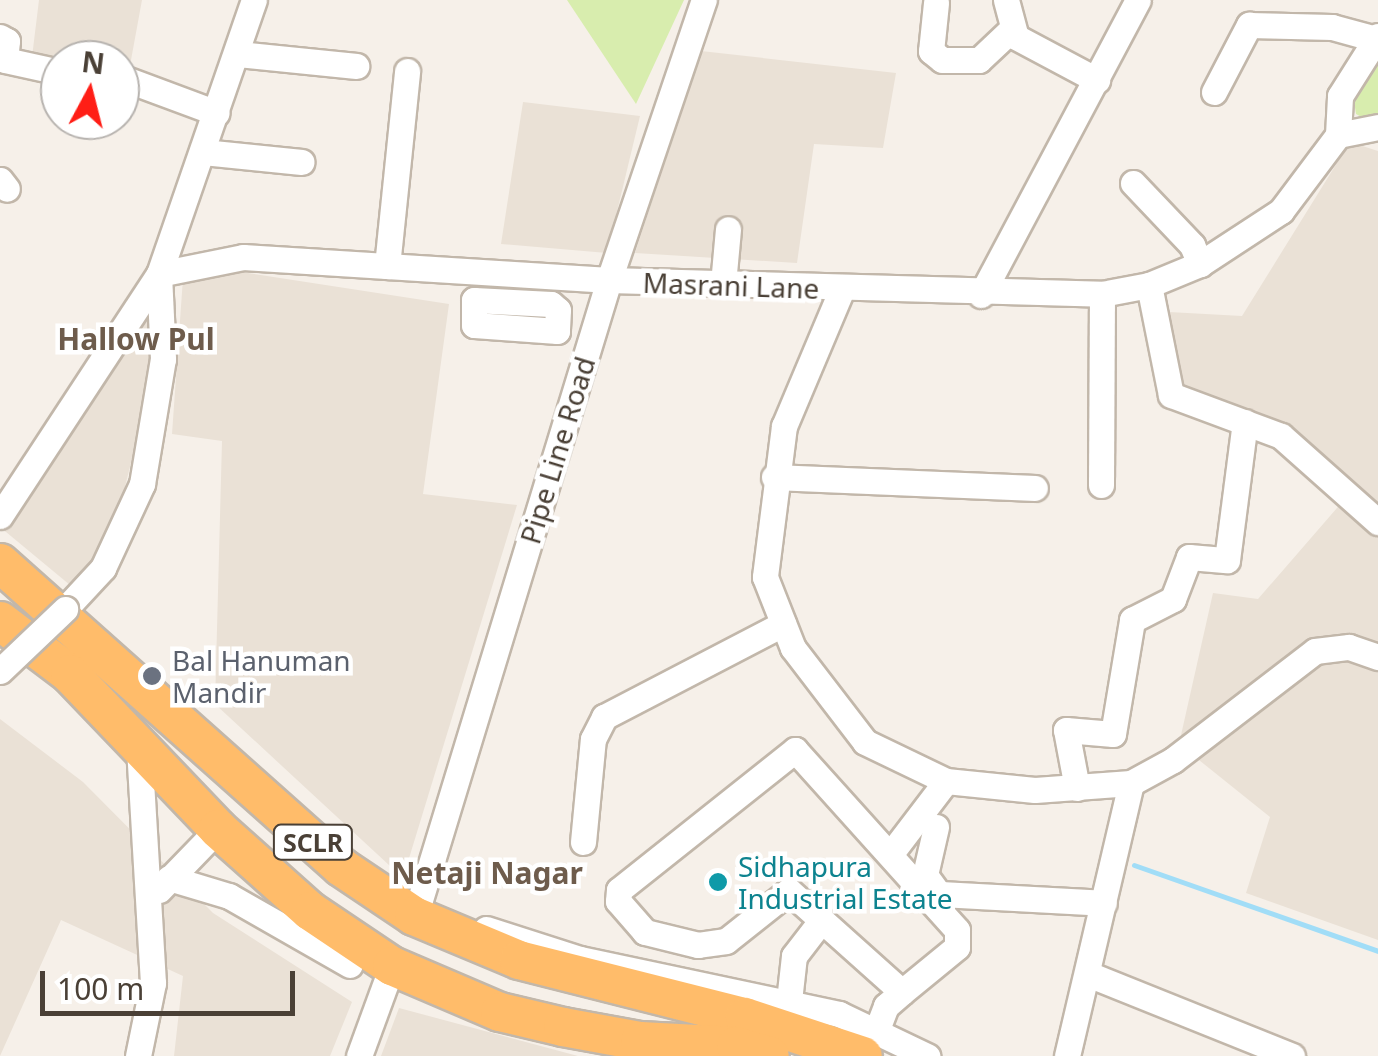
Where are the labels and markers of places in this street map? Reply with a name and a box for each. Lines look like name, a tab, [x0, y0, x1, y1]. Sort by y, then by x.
place label: Bal Hanuman Mandir	[172, 643, 351, 709]
marker: Bal Hanuman Mandir	[141, 665, 163, 687]
place label: Sidhapura Industrial Estate	[738, 849, 953, 915]
marker: Sidhapura Industrial Estate	[707, 871, 729, 893]

